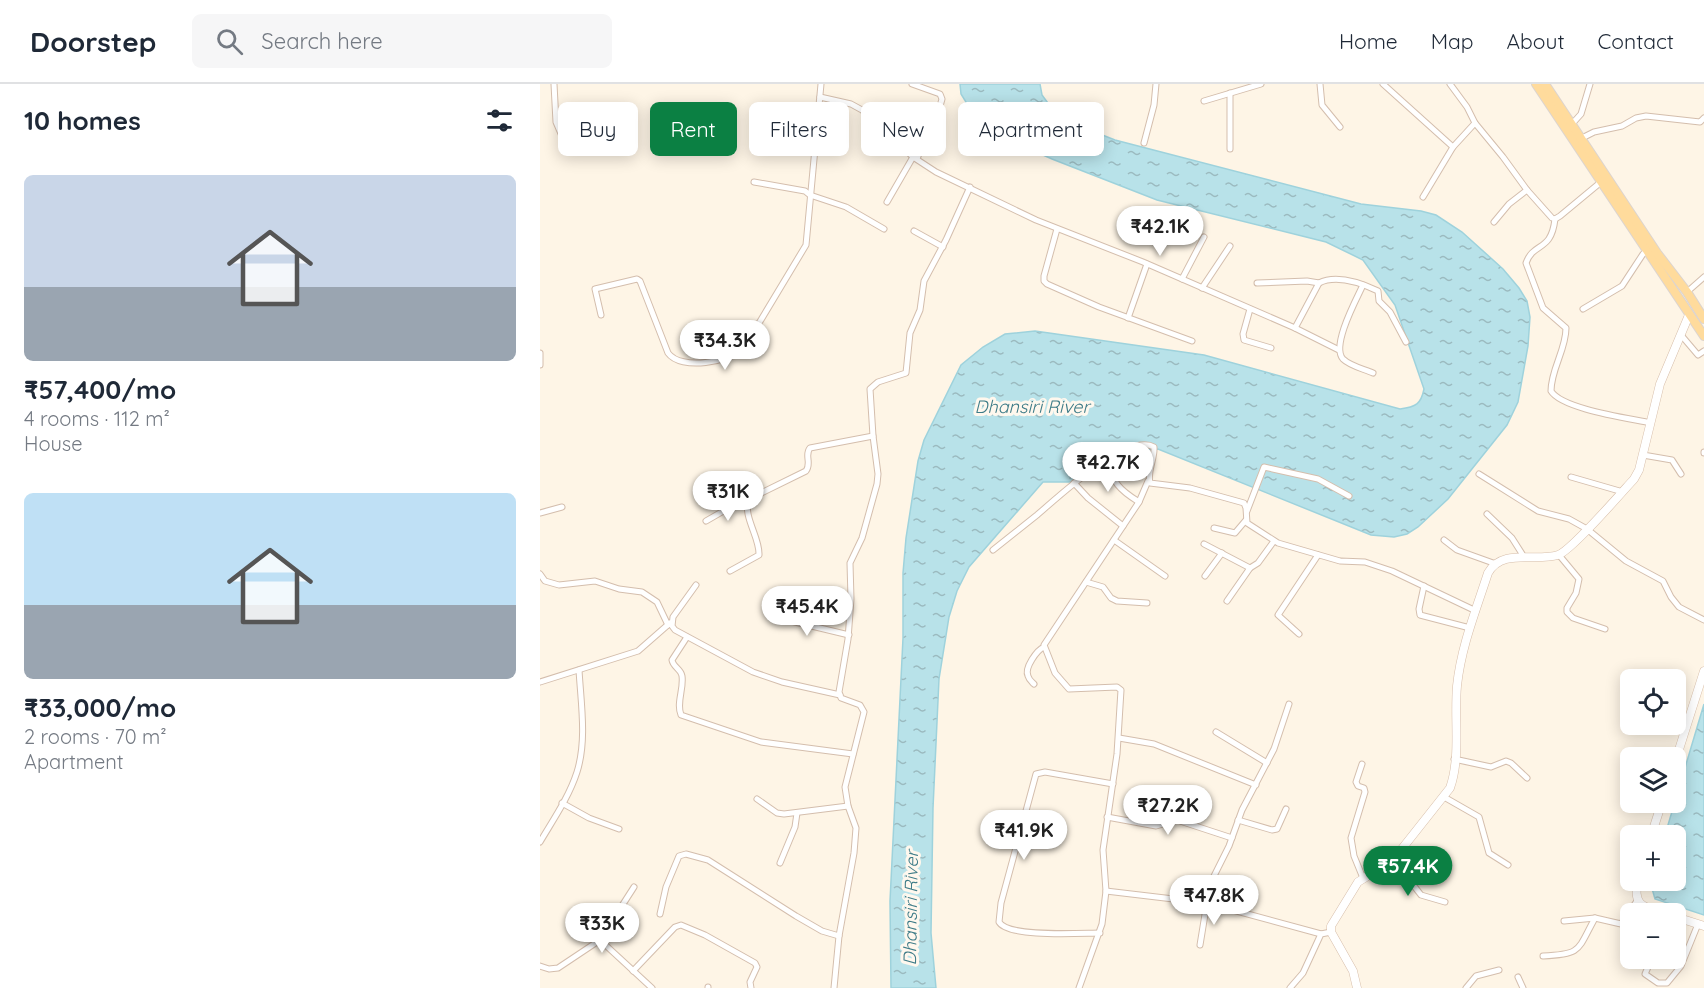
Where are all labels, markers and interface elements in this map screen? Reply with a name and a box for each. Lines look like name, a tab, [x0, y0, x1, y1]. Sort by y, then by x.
search box	[192, 14, 612, 68]
text: Doorstep	[30, 24, 156, 59]
icon: search	[213, 25, 246, 58]
text: Search here	[261, 27, 383, 55]
text: Home	[1339, 28, 1398, 54]
text: Map	[1431, 28, 1474, 54]
text: About	[1507, 28, 1565, 54]
text: Contact	[1598, 28, 1674, 54]
chip: Buy	[558, 102, 638, 156]
chip: Rent	[650, 102, 737, 156]
chip: Filters	[749, 102, 849, 156]
chip: New	[861, 102, 946, 156]
chip: Apartment	[958, 102, 1104, 156]
text: 10 homes	[24, 104, 141, 137]
icon: filters	[483, 104, 516, 137]
pin: ₹42.1K	[1111, 206, 1209, 257]
text: ₹42.1K	[1130, 213, 1190, 238]
icon: home	[216, 214, 324, 322]
pin: ₹34.3K	[676, 320, 774, 371]
text: ₹34.3K	[694, 327, 756, 352]
text: ₹57,400/mo	[24, 373, 176, 406]
water label: Dhansiri River	[975, 395, 1092, 418]
text: 4 rooms · 112 m²	[24, 406, 170, 431]
text: House	[24, 431, 83, 456]
pin: ₹42.7K	[1059, 442, 1157, 493]
text: ₹42.7K	[1076, 449, 1140, 474]
pin: ₹31K	[692, 471, 764, 522]
text: ₹31K	[707, 478, 749, 503]
icon: home	[216, 532, 324, 640]
pin: ₹45.4K	[758, 586, 856, 637]
text: ₹45.4K	[776, 593, 838, 618]
map controls	[1620, 669, 1686, 969]
button: locate	[1620, 669, 1686, 735]
text: ₹33,000/mo	[24, 691, 176, 724]
text: 2 rooms · 70 m²	[24, 724, 167, 749]
button: layers	[1620, 747, 1686, 813]
text: Apartment	[24, 749, 124, 774]
pin: ₹27.2K	[1119, 785, 1217, 836]
text: ₹27.2K	[1137, 792, 1199, 817]
pin: ₹41.9K	[975, 810, 1073, 861]
text: ₹41.9K	[994, 817, 1054, 842]
button: +	[1620, 825, 1686, 891]
pin: ₹57.4K	[1359, 846, 1457, 897]
water label: Dhansiri River	[898, 848, 923, 966]
text: ₹57.4K	[1377, 853, 1439, 878]
pin: ₹47.8K	[1165, 875, 1263, 926]
text: ₹47.8K	[1184, 882, 1244, 907]
pin: ₹33K	[566, 903, 638, 954]
button: −	[1620, 903, 1686, 969]
text: ₹33K	[579, 910, 625, 935]

